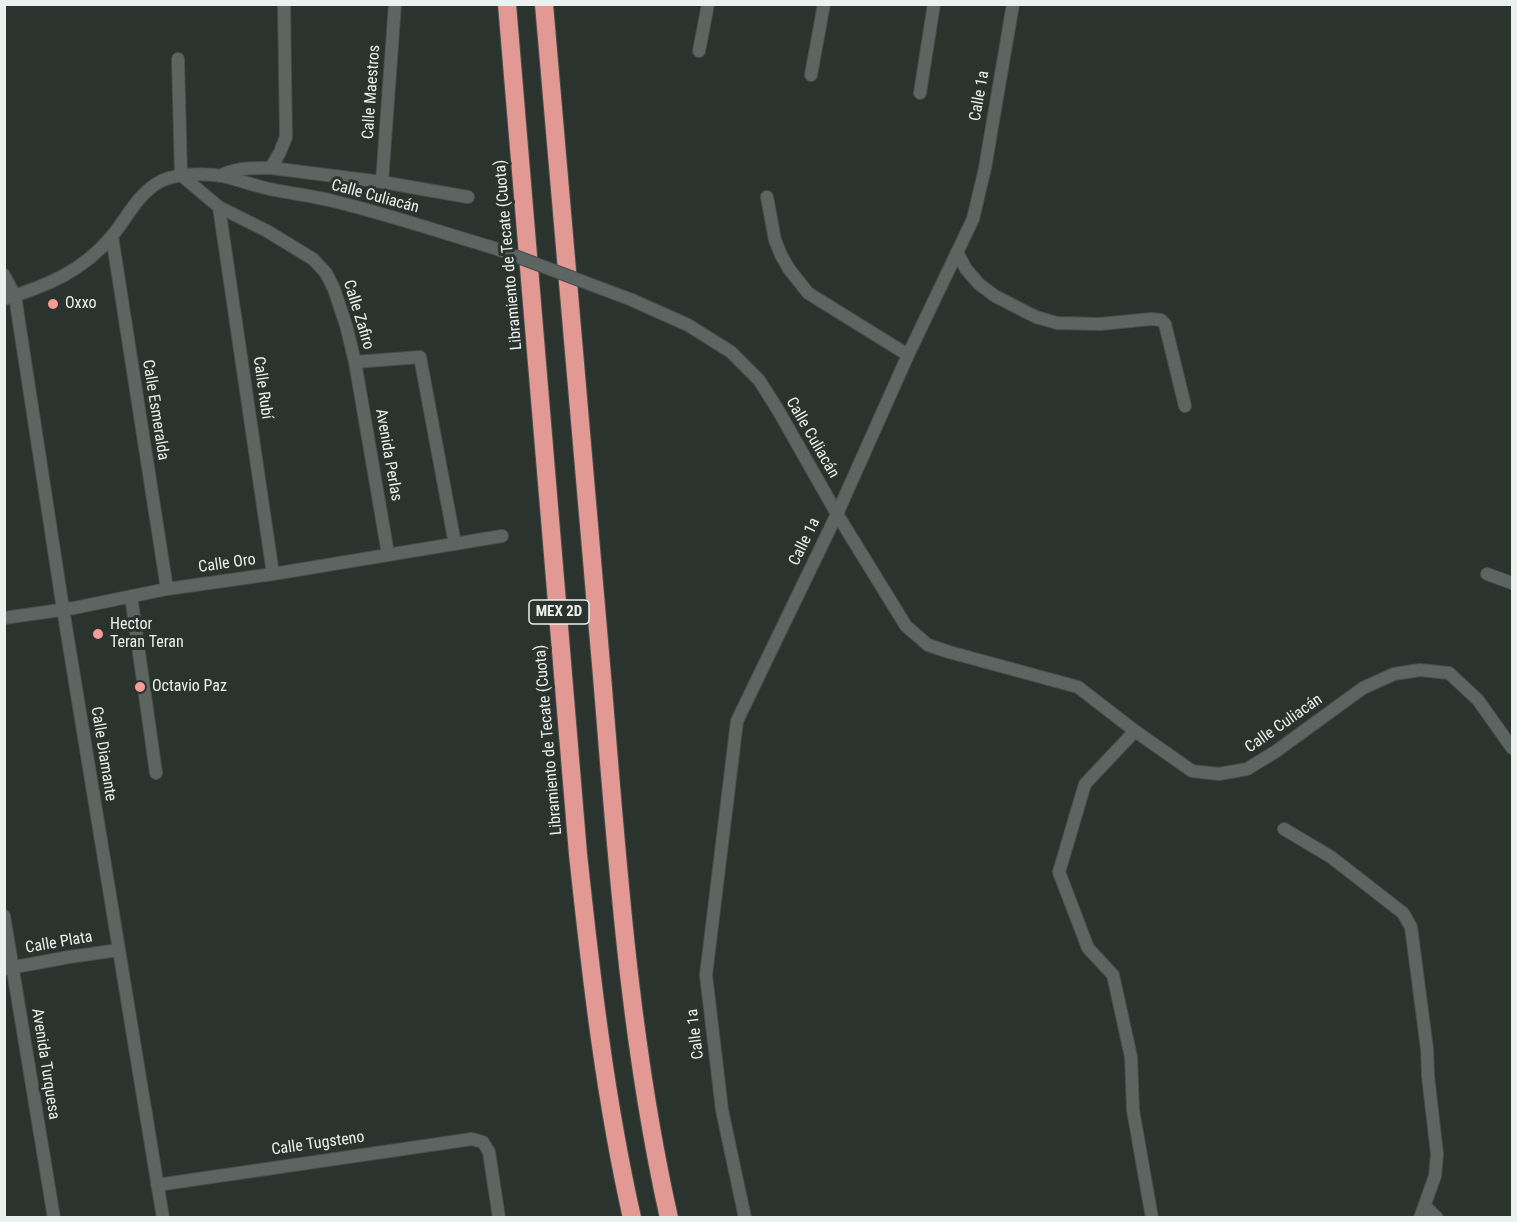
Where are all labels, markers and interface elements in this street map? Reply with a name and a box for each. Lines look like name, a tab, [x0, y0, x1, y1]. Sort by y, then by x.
street label: Calle Maestros	[359, 44, 385, 140]
street label: Calle 1a	[966, 69, 994, 123]
street label: Libramiento de Tecate (Cuota)	[491, 159, 527, 351]
street label: Calle Culiacán	[329, 176, 421, 218]
street label: Calle Zafiro	[338, 278, 378, 352]
place label: Oxxo	[65, 294, 97, 314]
marker: Oxxo	[46, 297, 60, 311]
street label: Calle Rubí	[248, 355, 276, 421]
street label: Calle Esmeralda	[138, 358, 172, 462]
street label: Calle Culiacán	[781, 394, 843, 482]
street label: Avenida Perlas	[370, 407, 406, 503]
street label: Calle 1a	[785, 515, 825, 569]
street label: Calle Oro	[197, 550, 257, 578]
road number: MEX 2D	[529, 600, 589, 624]
place label: Hector Teran Teran	[110, 615, 184, 653]
marker: Hector Teran Teran	[91, 627, 105, 641]
street label: Libramiento de Tecate (Cuota)	[531, 644, 567, 836]
place label: Octavio Paz	[152, 677, 227, 697]
marker: Octavio Paz	[133, 680, 147, 694]
street label: Calle Culiacán	[1242, 690, 1326, 758]
street label: Calle Diamante	[86, 705, 120, 803]
street label: Calle Plata	[24, 928, 94, 958]
street label: Avenida Turquesa	[27, 1007, 63, 1121]
street label: Calle 1a	[683, 1008, 709, 1060]
street label: Calle Tugsteno	[270, 1128, 366, 1160]

